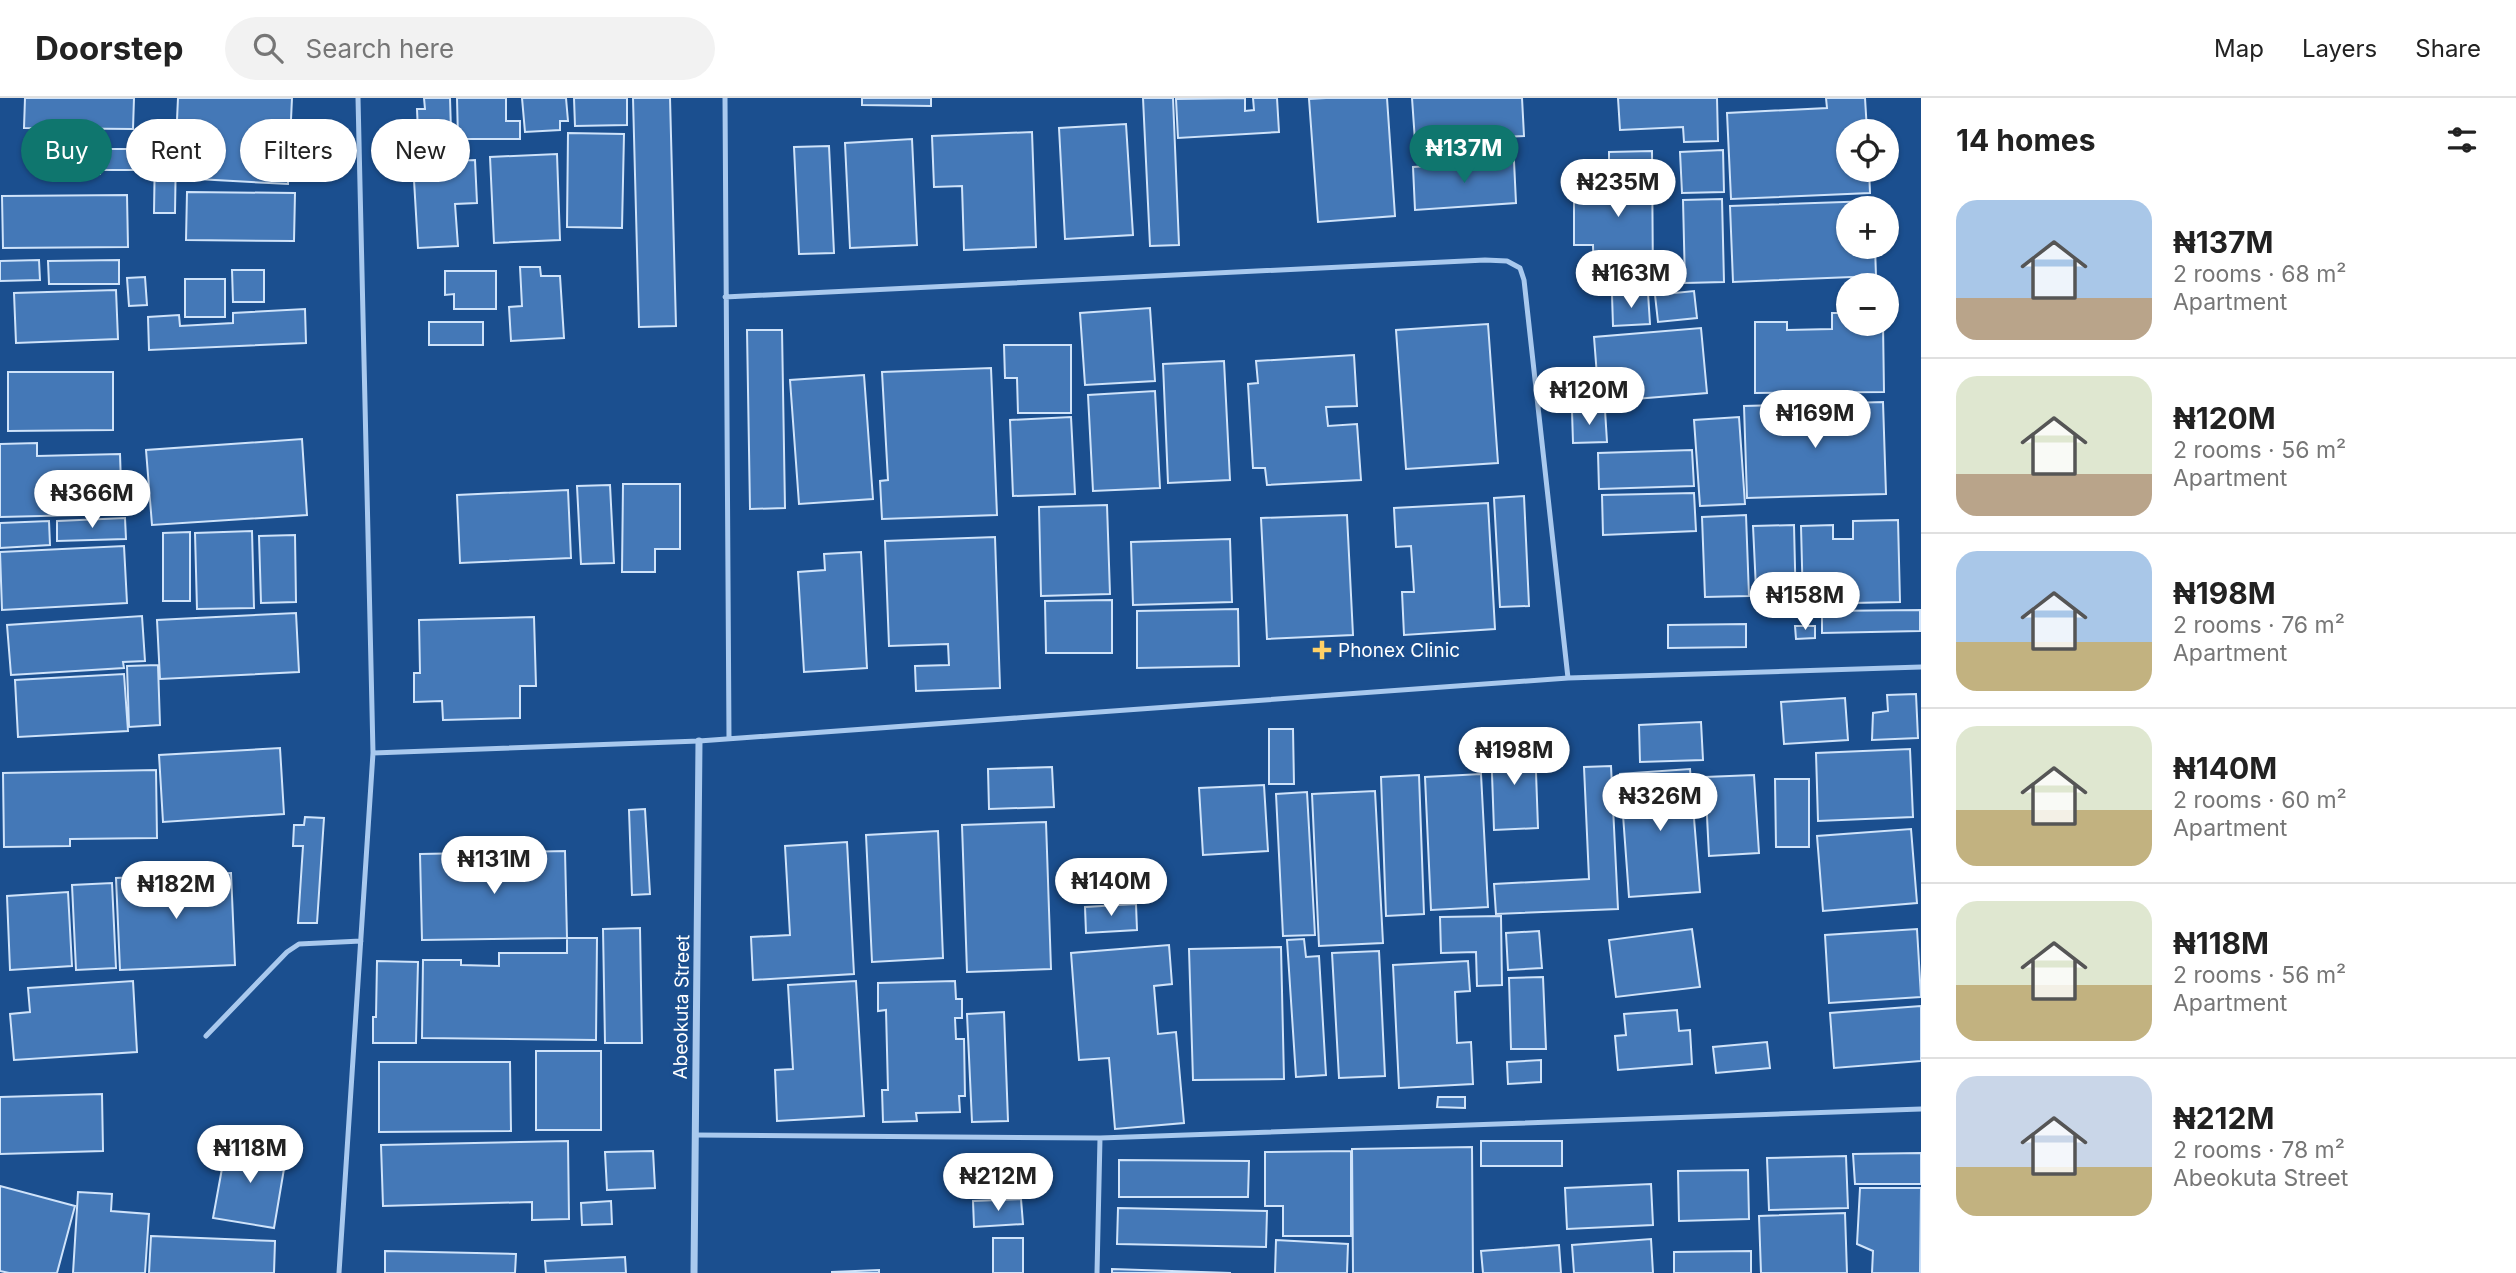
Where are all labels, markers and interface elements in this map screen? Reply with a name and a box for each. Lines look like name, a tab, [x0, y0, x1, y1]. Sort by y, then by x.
search box	[225, 17, 715, 80]
text: Doorstep	[35, 28, 183, 68]
icon: search	[249, 29, 287, 67]
text: Search here	[305, 33, 454, 64]
text: Map	[2214, 34, 2264, 63]
text: Layers	[2302, 34, 2377, 63]
text: Share	[2415, 34, 2481, 63]
chip: Buy	[21, 119, 112, 182]
chip: Rent	[126, 119, 226, 182]
chip: Filters	[240, 119, 357, 182]
chip: New	[371, 119, 470, 182]
map controls	[1836, 119, 1899, 336]
button: locate	[1836, 119, 1899, 182]
icon: filters	[2443, 121, 2481, 159]
text: 14 homes	[1956, 122, 2095, 158]
pin: ₦137M	[1415, 126, 1513, 185]
text: ₦137M	[1426, 134, 1503, 162]
pin: ₦235M	[1569, 159, 1667, 219]
text: ₦235M	[1577, 168, 1659, 196]
button: +	[1836, 196, 1899, 259]
text: ₦137M	[2173, 224, 2273, 260]
icon: home	[2012, 228, 2096, 312]
pin: ₦163M	[1582, 250, 1680, 310]
text: ₦163M	[1592, 259, 1670, 287]
text: 2 rooms · 68 m²	[2173, 260, 2346, 288]
button: −	[1836, 273, 1899, 336]
text: Apartment	[2173, 288, 2287, 316]
pin: ₦120M	[1540, 368, 1638, 427]
text: ₦120M	[1550, 376, 1628, 404]
pin: ₦169M	[1766, 390, 1864, 450]
text: ₦169M	[1776, 399, 1854, 427]
text: ₦120M	[2173, 400, 2276, 436]
icon: home	[2012, 404, 2096, 488]
text: 2 rooms · 56 m²	[2173, 436, 2346, 464]
text: Apartment	[2173, 464, 2287, 492]
pin: ₦366M	[43, 470, 141, 530]
text: ₦366M	[50, 479, 134, 507]
pin: ₦158M	[1756, 573, 1854, 632]
text: ₦198M	[2173, 575, 2276, 611]
icon: home	[2012, 579, 2096, 663]
text: ₦158M	[1766, 581, 1844, 609]
text: 2 rooms · 76 m²	[2173, 611, 2345, 639]
place label: Phonex Clinic	[1338, 639, 1460, 662]
text: Apartment	[2173, 639, 2287, 667]
marker: Phonex Clinic	[1312, 640, 1332, 660]
pin: ₦198M	[1465, 728, 1563, 787]
text: ₦198M	[1475, 736, 1553, 764]
text: ₦140M	[2173, 750, 2277, 786]
icon: home	[2012, 754, 2096, 838]
pin: ₦326M	[1611, 774, 1709, 833]
text: ₦326M	[1618, 782, 1702, 810]
text: 2 rooms · 60 m²	[2173, 786, 2347, 814]
text: Apartment	[2173, 814, 2287, 842]
pin: ₦131M	[445, 836, 543, 896]
text: ₦131M	[457, 845, 531, 873]
pin: ₦140M	[1062, 858, 1160, 918]
pin: ₦182M	[127, 862, 225, 921]
text: ₦140M	[1071, 867, 1151, 895]
text: ₦182M	[137, 870, 215, 898]
text: ₦118M	[2173, 925, 2269, 961]
icon: home	[2012, 929, 2096, 1013]
street label: Abeokuta Street	[669, 934, 694, 1080]
text: 2 rooms · 56 m²	[2173, 961, 2346, 989]
text: Apartment	[2173, 989, 2287, 1017]
text: ₦212M	[2173, 1100, 2274, 1136]
icon: home	[2012, 1104, 2096, 1188]
pin: ₦118M	[201, 1126, 299, 1185]
text: ₦118M	[213, 1134, 287, 1162]
text: 2 rooms · 78 m²	[2173, 1136, 2345, 1164]
pin: ₦212M	[949, 1154, 1047, 1213]
text: ₦212M	[959, 1162, 1037, 1190]
text: Abeokuta Street	[2173, 1164, 2348, 1192]

